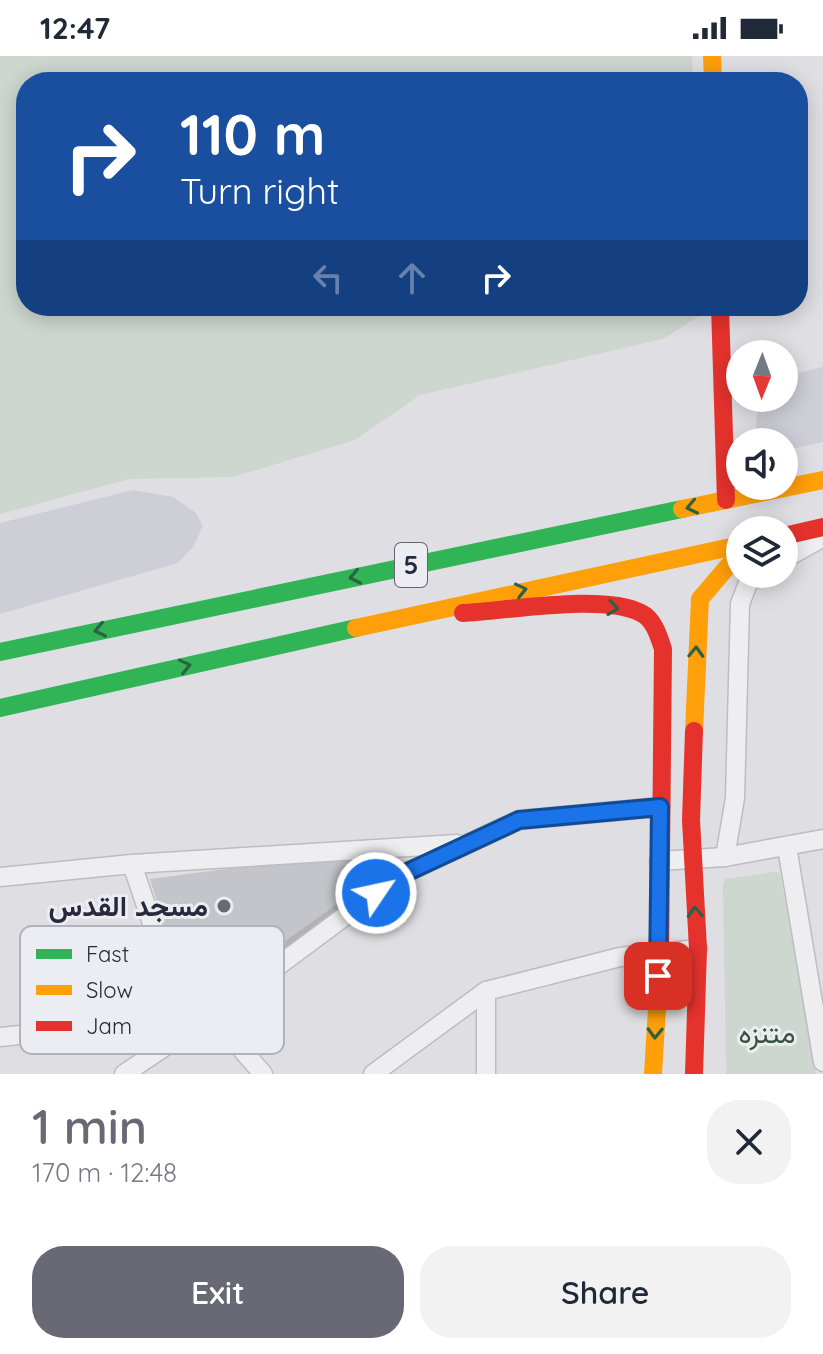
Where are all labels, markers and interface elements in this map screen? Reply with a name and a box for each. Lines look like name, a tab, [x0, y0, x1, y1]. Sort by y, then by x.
text: 12:47	[40, 9, 110, 47]
text: 110 m	[180, 99, 325, 169]
icon: right	[48, 104, 152, 208]
text: Turn right	[180, 168, 339, 213]
icon: left	[306, 256, 350, 300]
icon: ahead	[390, 256, 434, 300]
icon: right	[474, 256, 518, 300]
north arrow	[726, 340, 798, 412]
map controls	[726, 340, 798, 588]
button: sound	[726, 428, 798, 500]
one-way arrow	[685, 498, 699, 515]
button: layers	[726, 516, 798, 588]
road number: 5	[395, 543, 427, 587]
one-way arrow	[349, 568, 362, 585]
one-way arrow	[514, 583, 527, 600]
one-way arrow	[607, 599, 620, 616]
one-way arrow	[94, 621, 108, 638]
one-way arrow	[688, 645, 705, 658]
one-way arrow	[178, 658, 192, 675]
position arrow	[334, 851, 418, 935]
place label: مسجد القدس	[49, 888, 208, 923]
marker: مسجد القدس	[215, 897, 233, 915]
one-way arrow	[687, 905, 704, 918]
legend	[20, 926, 284, 1054]
text: Fast	[86, 940, 129, 968]
pin	[624, 942, 692, 1010]
icon: arrive	[636, 954, 680, 998]
text: Slow	[86, 976, 133, 1004]
text: Jam	[86, 1012, 132, 1040]
park label: متنزه	[739, 1015, 795, 1051]
one-way arrow	[646, 1027, 663, 1040]
text: 1 min	[32, 1096, 147, 1156]
button: close	[707, 1100, 791, 1184]
text: 170 m · 12:48	[32, 1156, 177, 1189]
button: Exit	[32, 1246, 404, 1338]
button: Share	[420, 1246, 791, 1338]

